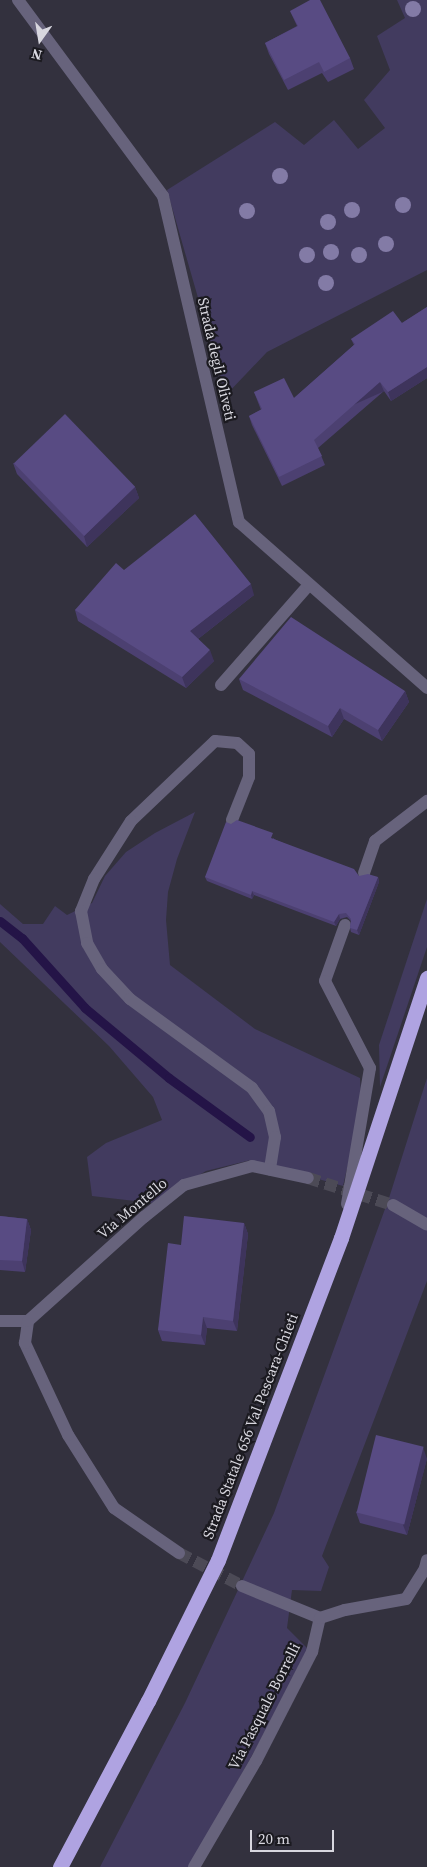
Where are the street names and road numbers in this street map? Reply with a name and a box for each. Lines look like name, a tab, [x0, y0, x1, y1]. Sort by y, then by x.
street label: Strada degli Oliveti	[194, 296, 240, 422]
street label: Via Montello	[94, 1174, 170, 1242]
street label: Strada Statale 656 Val Pescara-Chieti	[199, 1311, 301, 1541]
street label: Via Pasquale Borrelli	[224, 1640, 304, 1772]

